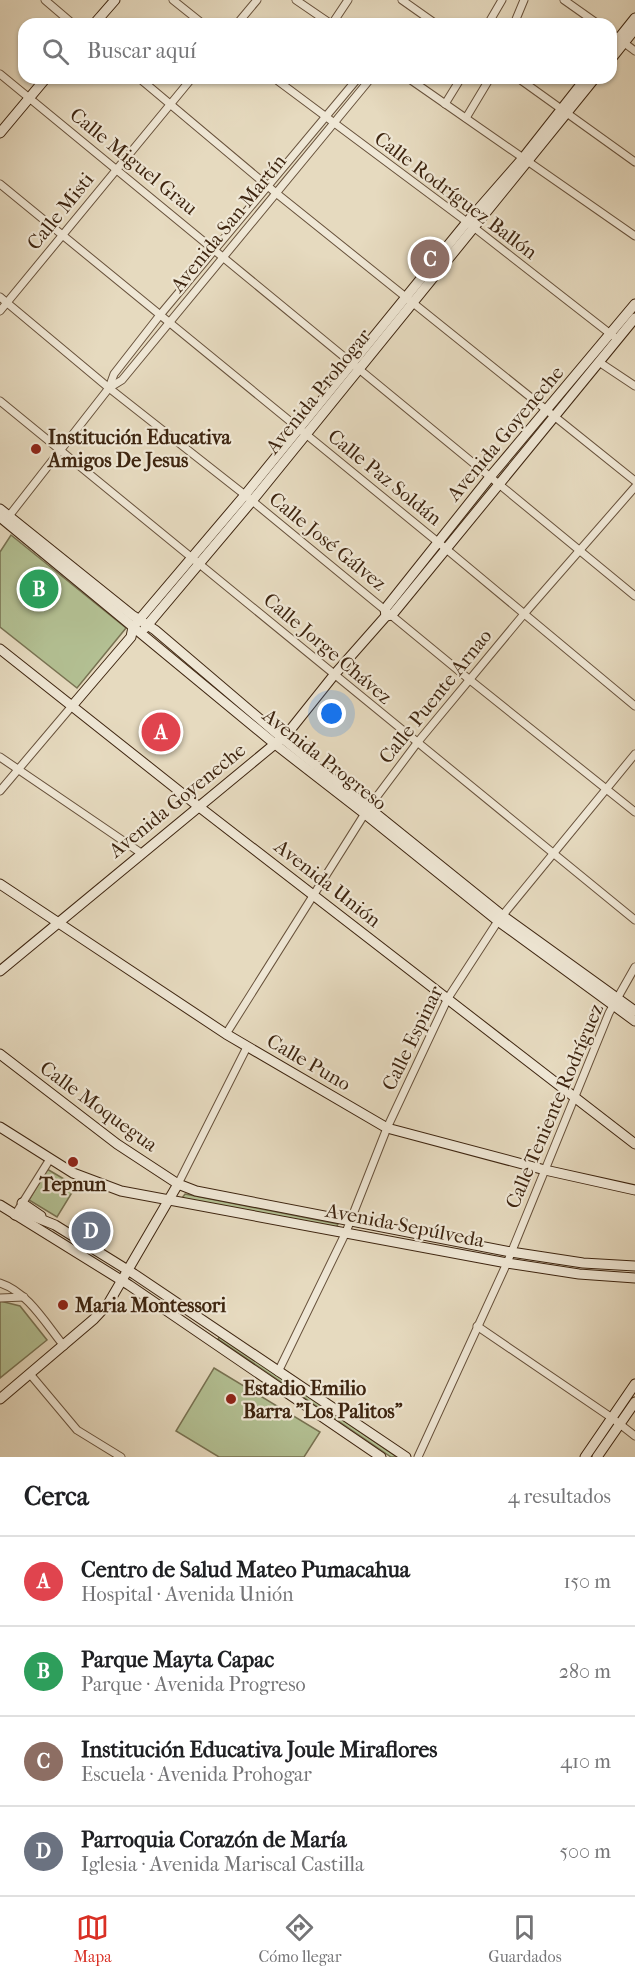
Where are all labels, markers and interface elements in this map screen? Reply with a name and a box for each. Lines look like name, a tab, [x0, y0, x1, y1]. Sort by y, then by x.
search box	[18, 18, 617, 84]
icon: search	[39, 35, 72, 68]
text: Buscar aquí	[87, 38, 196, 64]
street label: Calle Miguel Grau	[65, 103, 202, 220]
street label: Calle Rodríguez Ballón	[370, 126, 542, 264]
street label: Avenida San Martín	[165, 150, 291, 297]
street label: Calle Misti	[22, 168, 98, 254]
pin: C	[410, 236, 450, 282]
street label: Avenida Prohogar	[260, 324, 376, 459]
street label: Avenida Goyeneche	[442, 361, 569, 506]
street label: Calle Paz Soldán	[323, 425, 446, 530]
place label: Institución Educativa Amigos De Jesus	[46, 426, 231, 472]
marker: Institución Educativa Amigos De Jesus	[29, 442, 43, 456]
street label: Calle José Gálvez	[265, 487, 391, 596]
pin: B	[20, 566, 58, 612]
street label: Calle Jorge Chávez	[259, 588, 397, 709]
street label: Calle Puente Arnao	[374, 624, 497, 768]
your location	[317, 699, 346, 728]
street label: Avenida Progreso	[257, 703, 391, 815]
pin: A	[142, 710, 180, 754]
street label: Avenida Goyeneche	[104, 738, 250, 863]
street label: Avenida Unión	[269, 834, 386, 932]
street label: Calle Espinar	[377, 982, 448, 1094]
street label: Calle Teniente Rodríguez	[501, 1000, 608, 1212]
street label: Calle Puno	[263, 1029, 355, 1096]
street label: Calle Moquegua	[36, 1056, 162, 1157]
marker: Tepnun	[66, 1155, 80, 1169]
place label: Tepnun	[39, 1173, 107, 1196]
street label: Avenida Sepúlveda	[323, 1199, 487, 1252]
pin: D	[72, 1208, 110, 1254]
place label: Maria Montessori	[74, 1294, 227, 1317]
marker: Maria Montessori	[56, 1298, 70, 1312]
place label: Estadio Emilio Barra "Los Palitos"	[243, 1377, 403, 1423]
marker: Estadio Emilio Barra "Los Palitos"	[224, 1392, 238, 1406]
text: Cerca	[24, 1481, 89, 1512]
text: 4 resultados	[508, 1485, 611, 1508]
text: Centro de Salud Mateo Pumacahua	[81, 1557, 410, 1583]
text: A	[37, 1570, 50, 1593]
text: 150 m	[563, 1570, 611, 1593]
text: Hospital · Avenida Unión	[81, 1583, 294, 1606]
text: Parque Mayta Capac	[81, 1647, 274, 1673]
text: B	[37, 1660, 50, 1683]
text: 280 m	[559, 1660, 611, 1683]
text: Parque · Avenida Progreso	[81, 1673, 306, 1696]
text: Institución Educativa Joule Miraflores	[81, 1737, 437, 1763]
text: C	[37, 1750, 50, 1773]
text: 410 m	[560, 1750, 611, 1773]
text: Escuela · Avenida Prohogar	[81, 1763, 312, 1786]
text: Parroquia Corazón de María	[81, 1827, 347, 1853]
text: D	[36, 1840, 51, 1863]
text: 500 m	[559, 1840, 611, 1863]
text: Iglesia · Avenida Mariscal Castilla	[81, 1853, 364, 1876]
tab: Mapa	[73, 1911, 112, 1966]
tab: Cómo llegar	[258, 1911, 341, 1966]
tab: Guardados	[488, 1911, 562, 1966]

